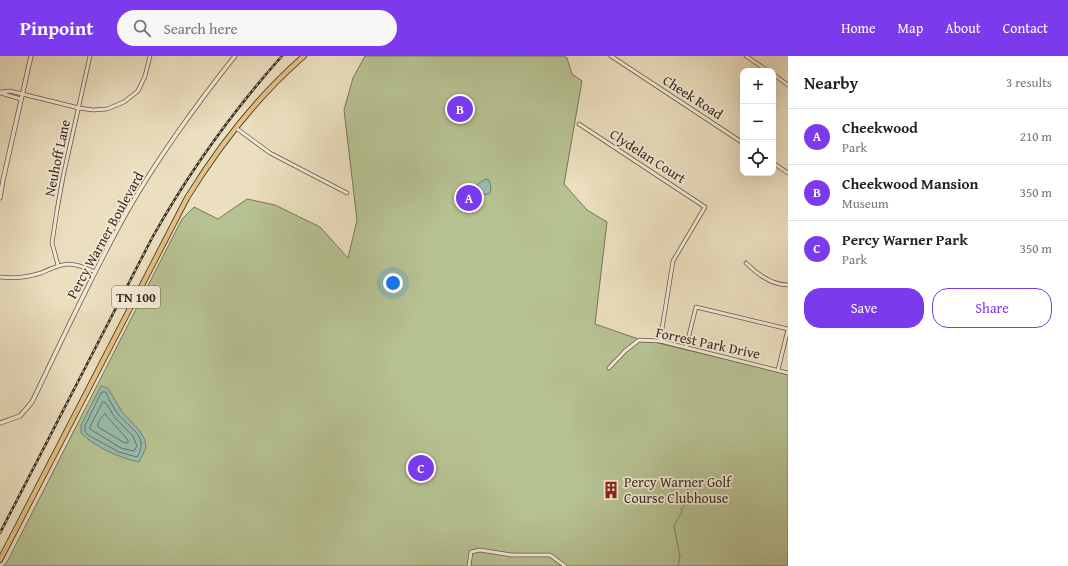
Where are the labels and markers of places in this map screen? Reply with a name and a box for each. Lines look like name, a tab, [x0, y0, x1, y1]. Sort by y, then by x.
pin: B	[447, 94, 473, 124]
pin: A	[456, 183, 482, 213]
pin: C	[408, 453, 434, 483]
place label: Percy Warner Golf Course Clubhouse	[624, 472, 732, 508]
building icon: Percy Warner Golf Course Clubhouse	[601, 480, 621, 500]

